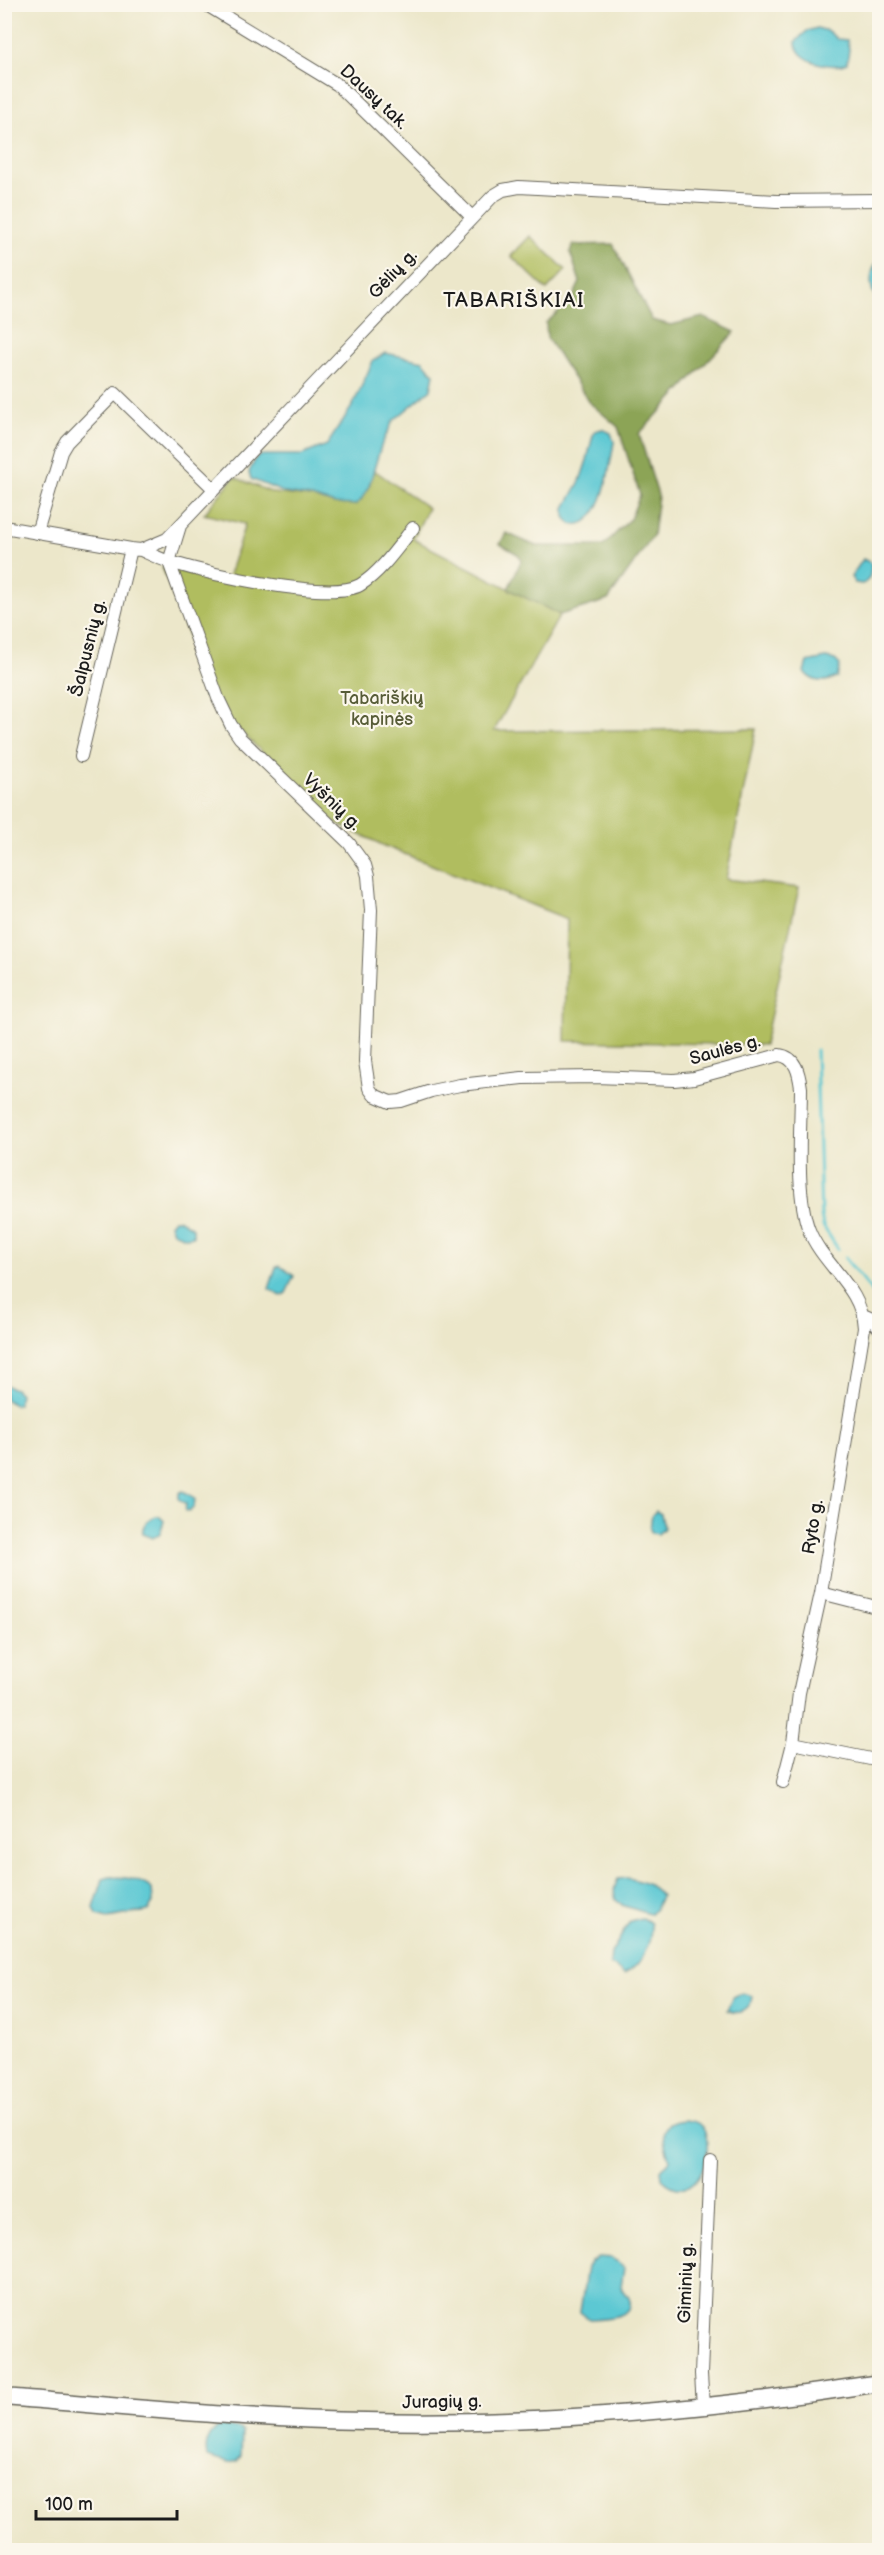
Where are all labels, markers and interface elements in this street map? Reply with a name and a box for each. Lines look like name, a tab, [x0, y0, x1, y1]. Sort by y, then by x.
street label: Dausų tak.	[336, 60, 412, 134]
street label: Gėlių g.	[364, 245, 422, 303]
district label: TABARIŠKIAI	[443, 288, 585, 313]
street label: Šalpusnių g.	[65, 597, 110, 699]
park label: Tabariškių kapinės	[340, 688, 424, 730]
street label: Vyšnių g.	[299, 769, 365, 835]
street label: Saulės g.	[687, 1030, 763, 1070]
street label: Ryto g.	[798, 1498, 828, 1556]
street label: Giminių g.	[674, 2242, 698, 2324]
street label: Juragių g.	[402, 2391, 482, 2413]
scale bar	[36, 2483, 177, 2521]
text: 100 m	[45, 2494, 93, 2515]

